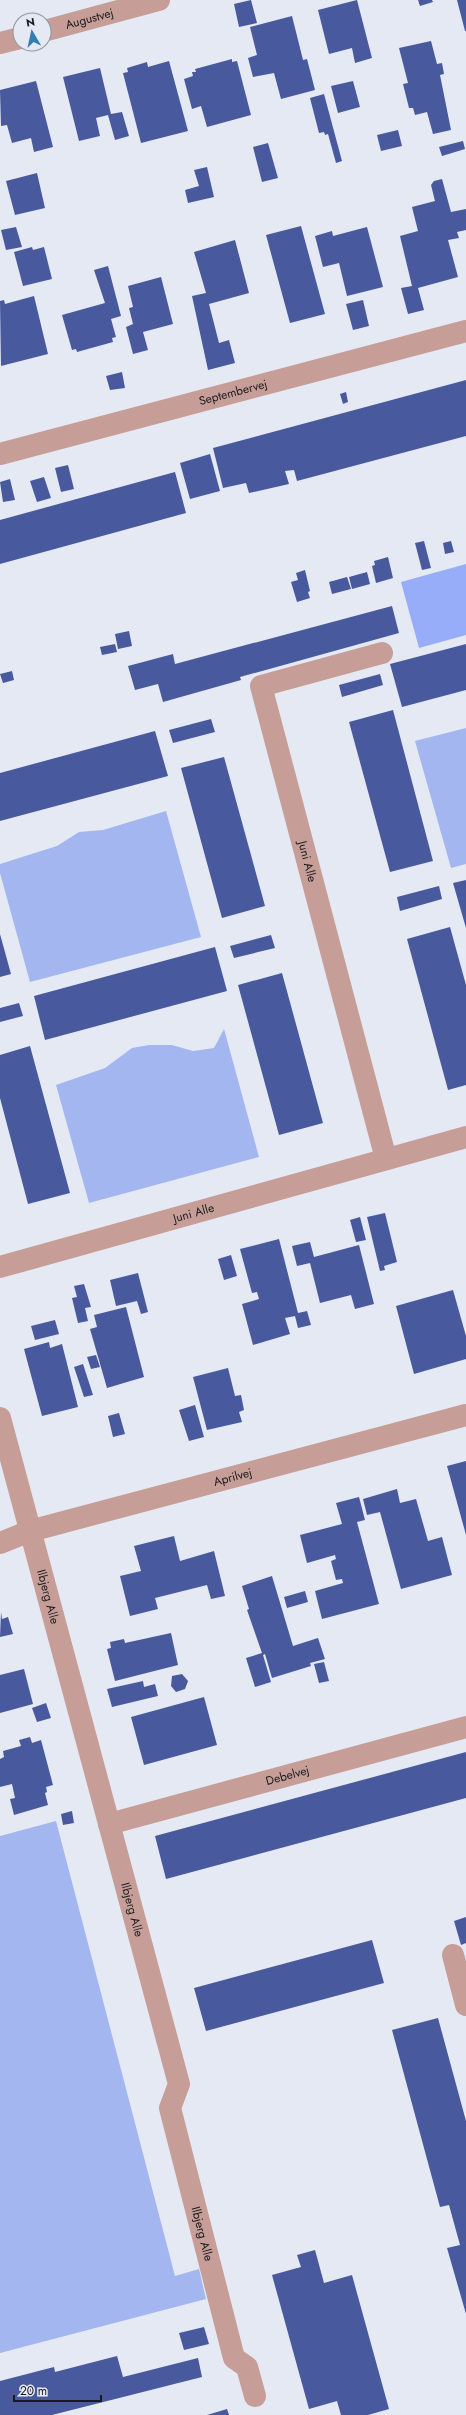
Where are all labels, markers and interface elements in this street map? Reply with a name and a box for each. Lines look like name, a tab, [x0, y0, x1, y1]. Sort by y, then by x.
street label: Augustvej	[63, 4, 115, 34]
north arrow	[12, 12, 52, 52]
text: N	[25, 14, 36, 31]
street label: Septembervej	[197, 375, 269, 410]
street label: Juni Alle	[293, 837, 321, 884]
street label: Juni Alle	[169, 1199, 216, 1228]
street label: Aprilvej	[211, 1463, 254, 1491]
street label: Ilbjerg Alle	[32, 1567, 64, 1626]
street label: Debelvej	[264, 1761, 311, 1790]
street label: Ilbjerg Alle	[116, 1880, 148, 1939]
street label: Ilbjerg Alle	[187, 2204, 218, 2263]
scale bar	[14, 2377, 101, 2403]
text: 20 m	[20, 2382, 47, 2400]

